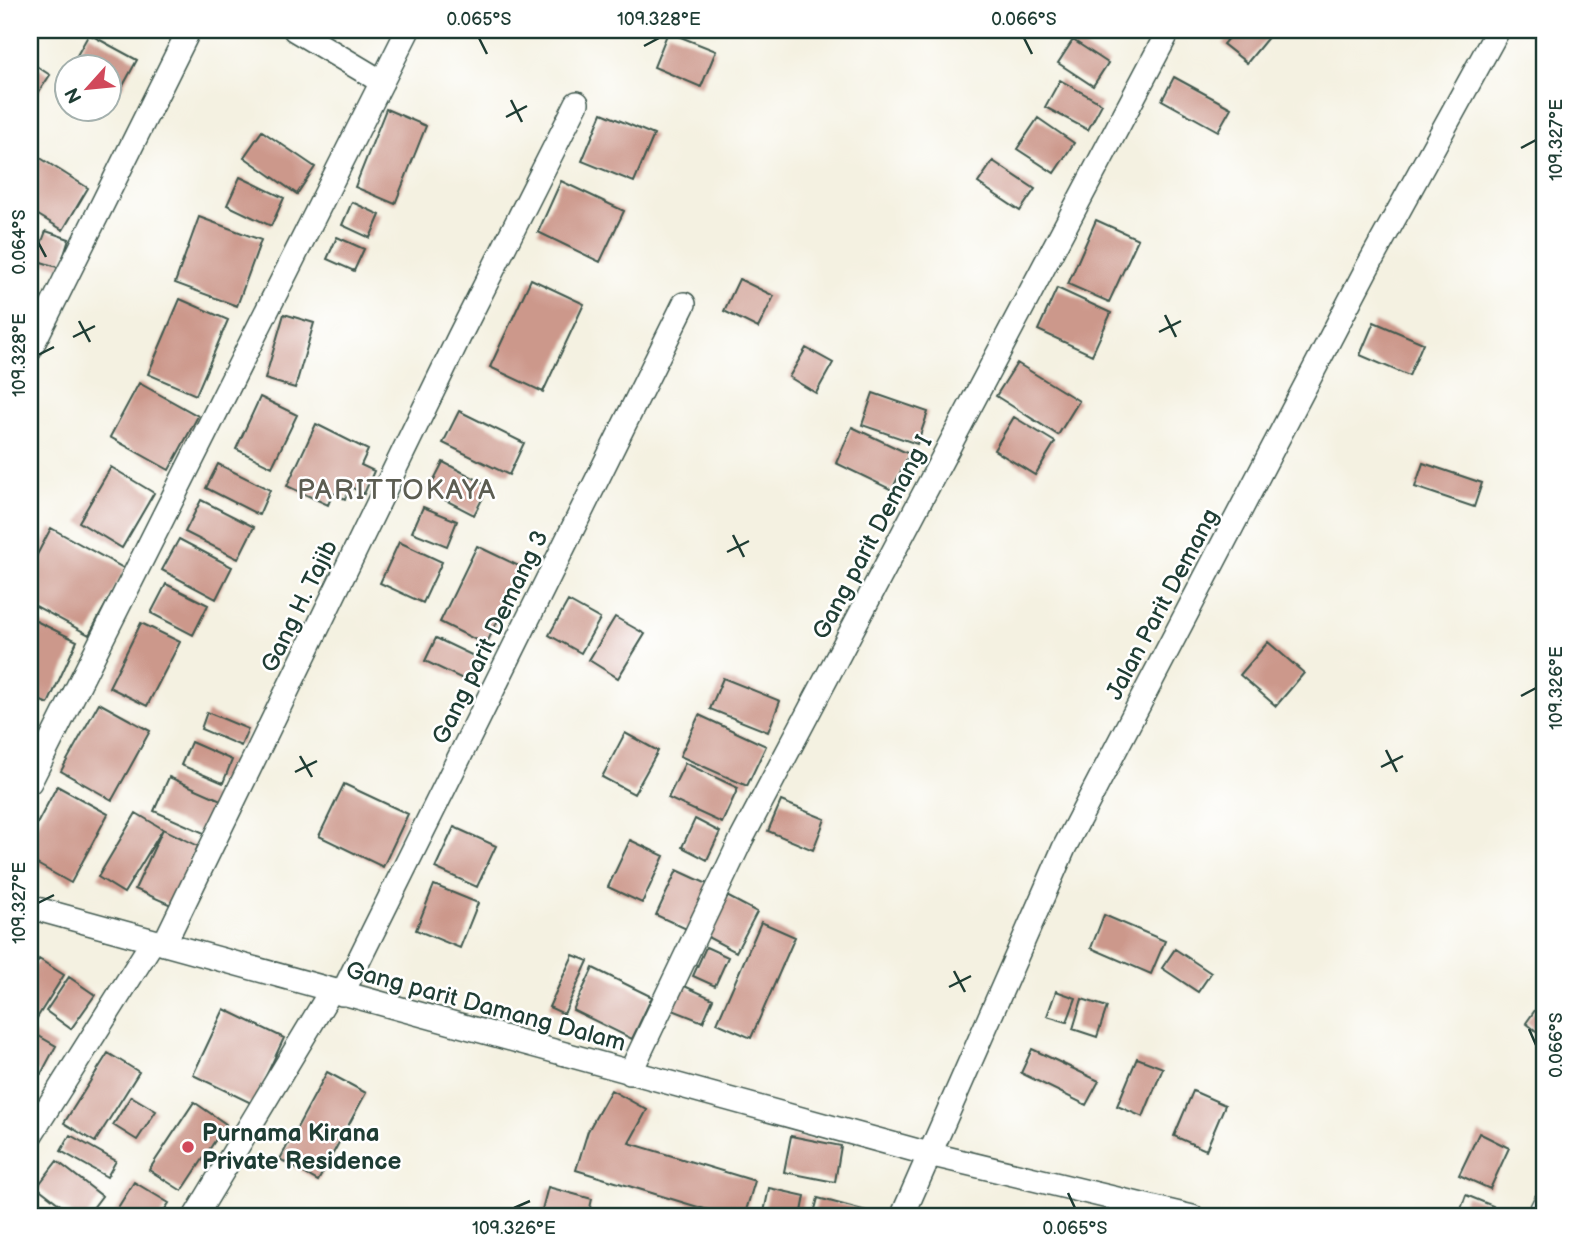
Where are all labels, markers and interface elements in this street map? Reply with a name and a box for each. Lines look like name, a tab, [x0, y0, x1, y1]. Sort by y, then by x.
text: 0.065°S	[447, 9, 512, 30]
text: 109.328°E	[617, 9, 701, 30]
text: 0.066°S	[991, 9, 1057, 30]
north arrow	[52, 52, 122, 122]
text: N	[61, 83, 88, 107]
text: 109.327°E	[1546, 99, 1567, 181]
text: 0.064°S	[9, 209, 30, 275]
text: 109.328°E	[9, 313, 30, 397]
street label: Gang parit Demang I	[806, 430, 939, 644]
district label: PARITTOKAYA	[297, 474, 497, 507]
street label: Jalan Parit Demang	[1100, 504, 1225, 705]
street label: Gang parit Demang 3	[426, 525, 555, 749]
street label: Gang H. Tajib	[255, 535, 344, 677]
text: 109.326°E	[1546, 646, 1567, 730]
text: 109.327°E	[9, 862, 30, 944]
street label: Gang parit Damang Dalam	[343, 955, 629, 1058]
text: 0.066°S	[1546, 1012, 1567, 1078]
place label: Purnama Kirana Private Residence	[202, 1119, 401, 1176]
marker: Purnama Kirana Private Residence	[180, 1139, 196, 1155]
text: 109.326°E	[472, 1218, 556, 1239]
text: 0.065°S	[1043, 1218, 1108, 1239]

